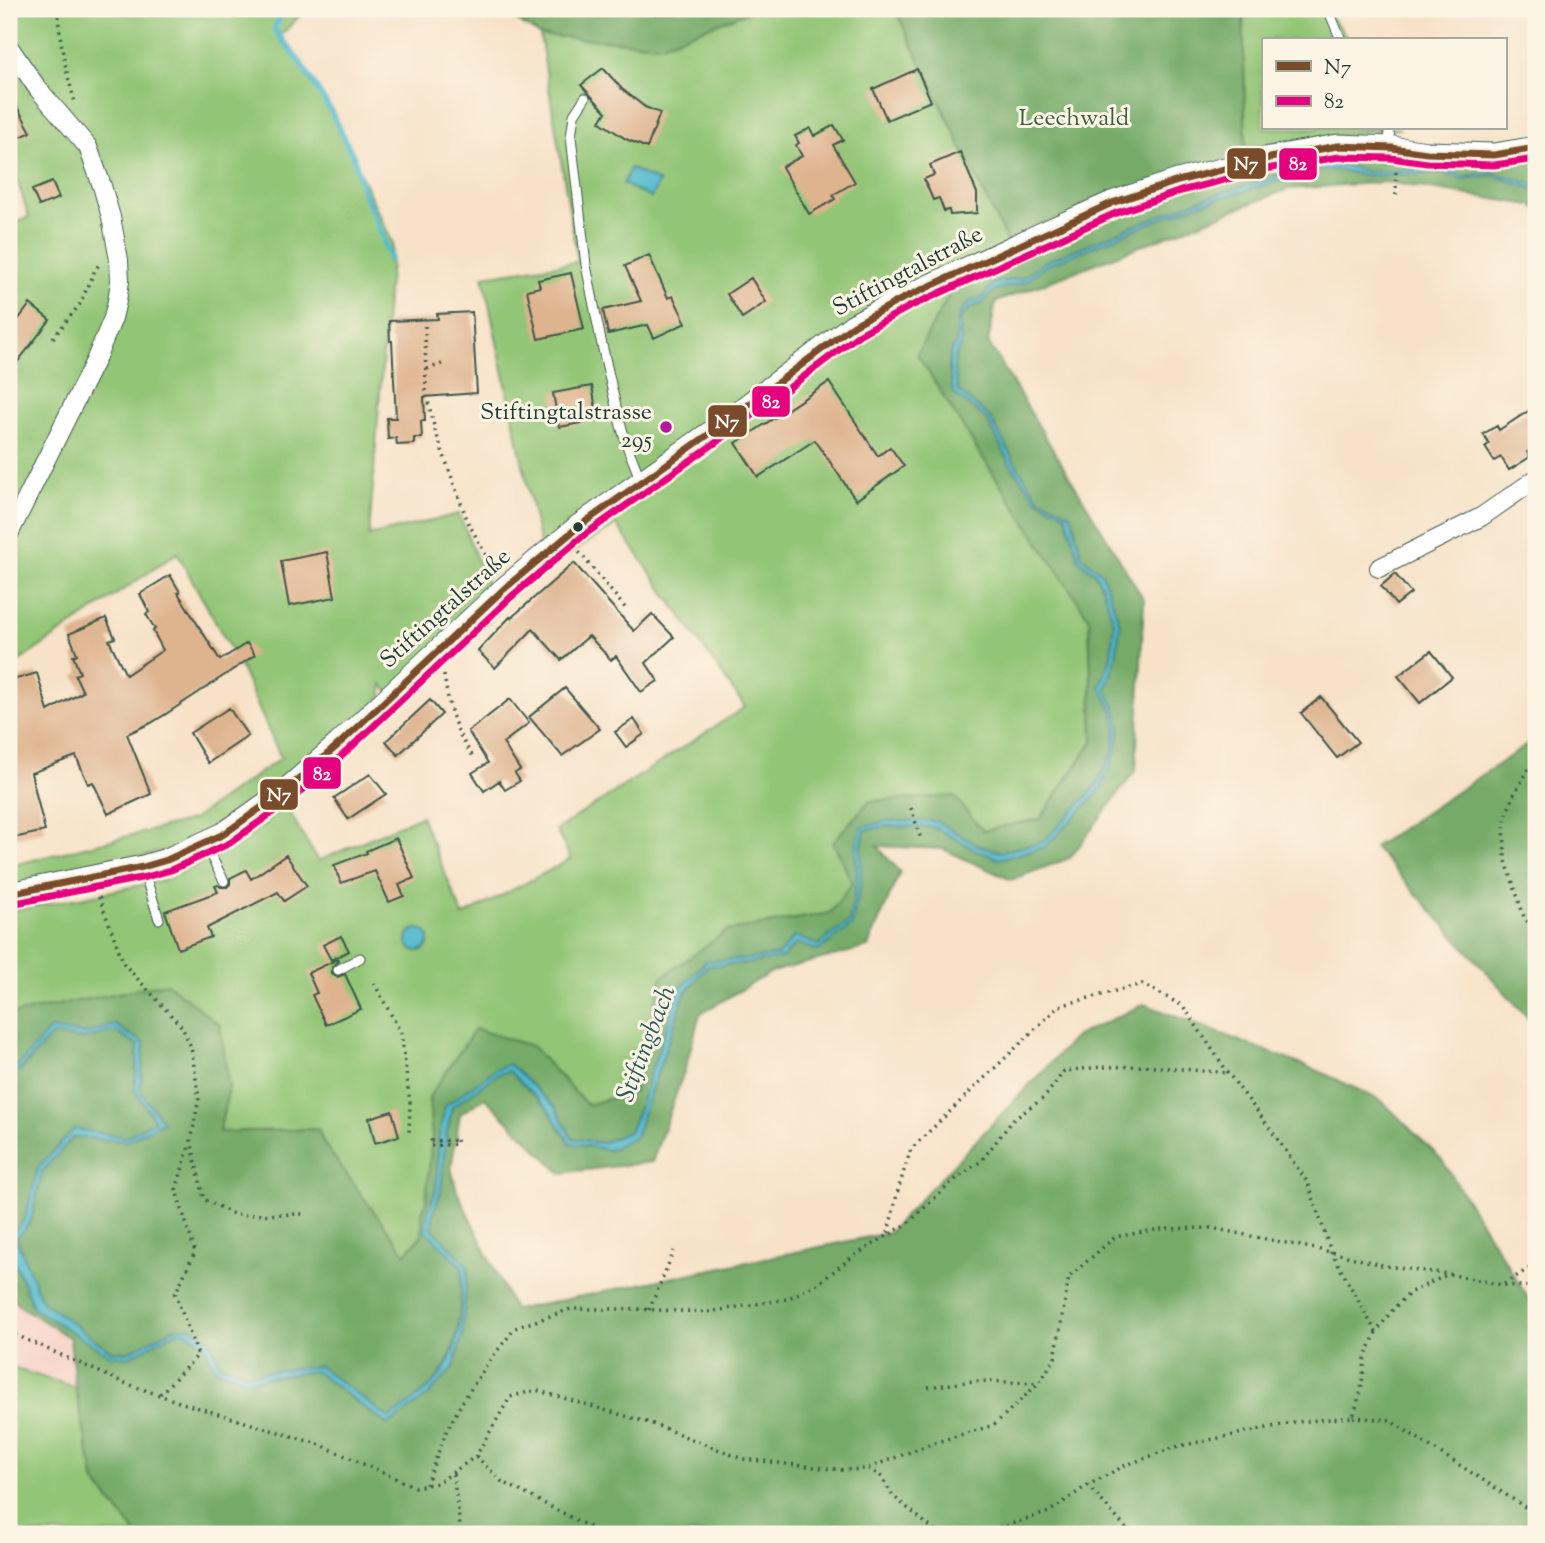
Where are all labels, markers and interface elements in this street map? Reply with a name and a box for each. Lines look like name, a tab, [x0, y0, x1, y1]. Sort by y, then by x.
legend	[1262, 38, 1506, 130]
text: N7	[1324, 54, 1352, 84]
text: 82	[1324, 88, 1344, 118]
park label: Leechwald	[1019, 102, 1130, 136]
line badge: N7	[1226, 147, 1267, 180]
line badge: 82	[1278, 147, 1318, 181]
text: N7	[1234, 152, 1259, 179]
text: 82	[1289, 152, 1307, 179]
street label: Stiftingtalstraße	[827, 218, 989, 326]
line badge: 82	[751, 385, 791, 418]
text: 82	[762, 390, 780, 417]
place label: Stiftingtalstrasse 295	[480, 396, 652, 458]
line badge: N7	[707, 404, 748, 438]
text: N7	[715, 410, 740, 437]
marker: Stiftingtalstrasse 295	[658, 419, 674, 435]
unlabelled marker	[571, 520, 585, 534]
street label: Stiftingtalstraße	[373, 541, 519, 677]
line badge: 82	[302, 756, 342, 790]
text: 82	[313, 762, 331, 789]
line badge: N7	[259, 778, 299, 811]
text: N7	[267, 783, 292, 810]
water label: Stiftingbach	[608, 980, 686, 1108]

